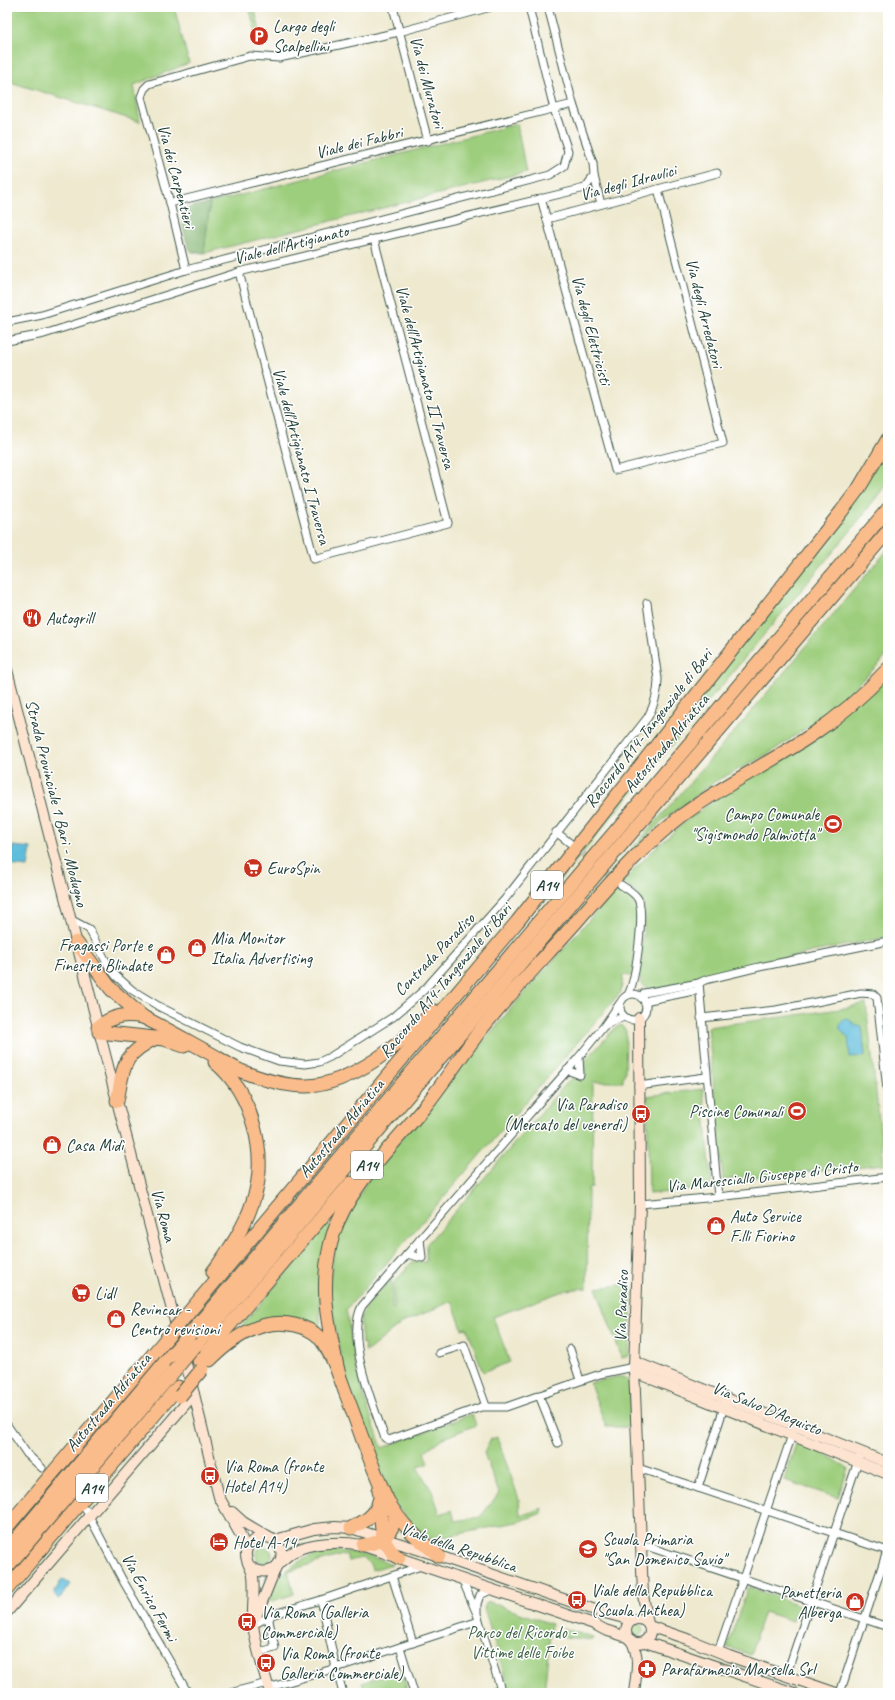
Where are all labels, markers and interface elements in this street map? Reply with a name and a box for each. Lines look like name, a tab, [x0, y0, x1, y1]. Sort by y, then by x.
place label: Largo degli Scalpellini	[273, 16, 336, 57]
parking icon: Largo degli Scalpellini	[248, 25, 270, 47]
street label: Via dei Muratori	[405, 34, 450, 132]
street label: Viale dei Fabbri	[314, 121, 406, 163]
street label: Via dei Carpentieri	[153, 122, 201, 233]
street label: Via degli Idraulici	[578, 159, 680, 205]
street label: Viale dell'Artigianato	[232, 220, 352, 269]
street label: Via degli Arredatori	[681, 256, 729, 372]
street label: Via degli Elettricisti	[567, 273, 617, 389]
street label: Viale dell'Artigianato II Traversa	[391, 283, 461, 473]
street label: Viale dell'Artigianato I Traversa	[268, 366, 336, 548]
restaurant icon: Autogrill	[21, 607, 43, 629]
place label: Autogrill	[46, 608, 96, 629]
street label: Raccordo A14-Tangenziale di Bari	[580, 643, 718, 812]
street label: Autostrada Adriatica	[619, 689, 715, 797]
street label: Strada Provinciale 1 Bari - Modugno	[21, 697, 93, 910]
place label: Campo Comunale "Sigismondo Palmiotta"	[691, 804, 823, 845]
sports icon: Campo Comunale "Sigismondo Palmiotta"	[822, 813, 844, 835]
supermarket icon: EuroSpin	[242, 857, 264, 879]
place label: EuroSpin	[267, 858, 321, 879]
road number: A14	[531, 871, 563, 899]
street label: Raccordo A14-Tangenziale di Bari	[375, 897, 517, 1062]
street label: Contrada Paradiso	[390, 908, 480, 1000]
place label: Mia Monitor Italia Advertising	[211, 928, 313, 969]
place label: Fragassi Porte e Finestre Blindate	[53, 935, 153, 976]
shop icon: Mia Monitor Italia Advertising	[186, 937, 208, 959]
shop icon: Fragassi Porte e Finestre Blindate	[155, 944, 177, 966]
street label: Autostrada Adriatica	[294, 1074, 390, 1182]
place label: Via Paradiso (Mercato del venerdì)	[504, 1094, 628, 1135]
sports icon: Piscine Comunali	[786, 1100, 808, 1122]
place label: Piscine Comunali	[689, 1101, 785, 1122]
bus stop icon: Via Paradiso (Mercato del venerdì)	[630, 1103, 652, 1125]
shop icon: Casa Midì	[41, 1134, 63, 1156]
place label: Casa Midì	[66, 1135, 125, 1156]
road number: A14	[351, 1151, 383, 1179]
street label: Via Maresciallo Giuseppe di Cristo	[666, 1156, 861, 1197]
street label: Via Roma	[146, 1186, 181, 1245]
place label: Auto Service F.lli Fiorino	[730, 1206, 802, 1247]
shop icon: Auto Service F.lli Fiorino	[705, 1215, 727, 1237]
street label: Via Paradiso	[610, 1269, 633, 1342]
supermarket icon: Lidl	[70, 1282, 92, 1304]
place label: Lidl	[95, 1283, 118, 1304]
place label: Revincar - Centro revisioni	[130, 1299, 221, 1340]
shop icon: Revincar - Centro revisioni	[105, 1308, 127, 1330]
street label: Autostrada Adriatica	[61, 1348, 157, 1456]
street label: Via Salvo D'Acquisto	[709, 1377, 825, 1440]
place label: Via Roma (fronte Hotel A14)	[224, 1456, 325, 1497]
bus stop icon: Via Roma (fronte Hotel A14)	[199, 1465, 221, 1487]
road number: A14	[76, 1474, 108, 1502]
street label: Viale della Repubblica	[398, 1518, 521, 1578]
place label: Scuola Primaria "San Domenico Savio"	[602, 1529, 730, 1570]
hotel icon: Hotel A-14	[208, 1531, 230, 1553]
place label: Hotel A-14	[233, 1532, 298, 1553]
school or university icon: Scuola Primaria "San Domenico Savio"	[577, 1538, 599, 1560]
street label: Via Enrico Fermi	[117, 1550, 184, 1647]
place label: Viale della Repubblica (Scuola Anthea)	[591, 1580, 714, 1621]
place label: Panetteria Alberga	[780, 1582, 842, 1623]
bus stop icon: Viale della Repubblica (Scuola Anthea)	[566, 1589, 588, 1611]
shop icon: Panetteria Alberga	[844, 1591, 866, 1613]
place label: Via Roma (Galleria Commerciale)	[261, 1602, 370, 1643]
bus stop icon: Via Roma (Galleria Commerciale)	[236, 1611, 258, 1633]
park label: Parco del Ricordo - Vittime delle Foibe	[468, 1622, 578, 1663]
place label: Via Roma (fronte Galleria Commerciale)	[280, 1643, 405, 1684]
bus stop icon: Via Roma (fronte Galleria Commerciale)	[255, 1652, 277, 1674]
pharmacy icon: Parafarmacia Marsella Srl	[636, 1658, 658, 1680]
place label: Parafarmacia Marsella Srl	[661, 1659, 818, 1680]

